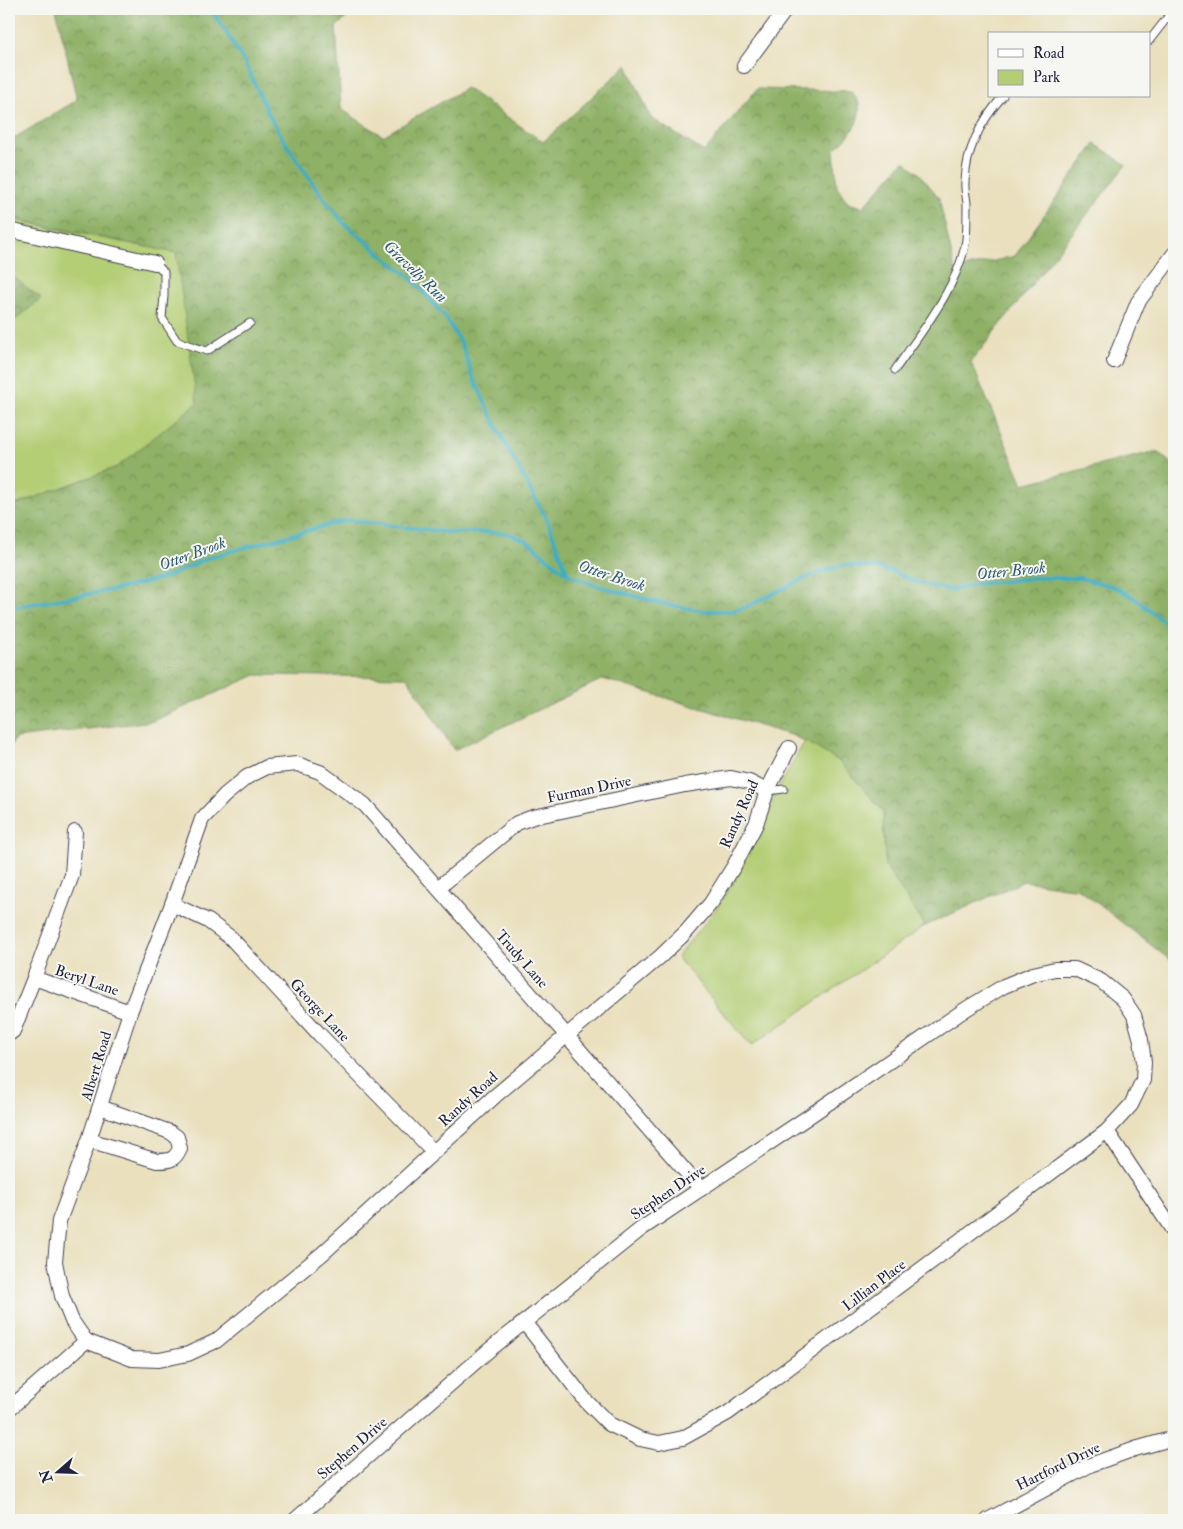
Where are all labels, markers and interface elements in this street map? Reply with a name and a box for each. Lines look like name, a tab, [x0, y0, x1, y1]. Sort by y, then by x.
legend	[988, 32, 1150, 98]
text: Road	[1033, 44, 1065, 63]
text: Park	[1033, 68, 1060, 87]
water label: Gravelly Run	[379, 237, 451, 307]
water label: Otter Brook	[156, 533, 229, 575]
water label: Otter Brook	[576, 556, 648, 596]
water label: Otter Brook	[976, 557, 1047, 585]
street label: Furman Drive	[545, 771, 633, 808]
street label: Randy Road	[716, 776, 763, 851]
street label: Trudy Lane	[491, 926, 552, 992]
street label: Beryl Lane	[52, 961, 121, 1000]
street label: George Lane	[286, 975, 354, 1046]
street label: Albert Road	[77, 1028, 116, 1104]
street label: Randy Road	[435, 1067, 502, 1131]
street label: Stephen Drive	[627, 1160, 710, 1225]
street label: Lillian Place	[839, 1255, 910, 1315]
street label: Stephen Drive	[314, 1413, 392, 1485]
street label: Hartford Drive	[1013, 1438, 1103, 1495]
north arrow	[32, 1446, 82, 1496]
text: N	[36, 1467, 57, 1486]

